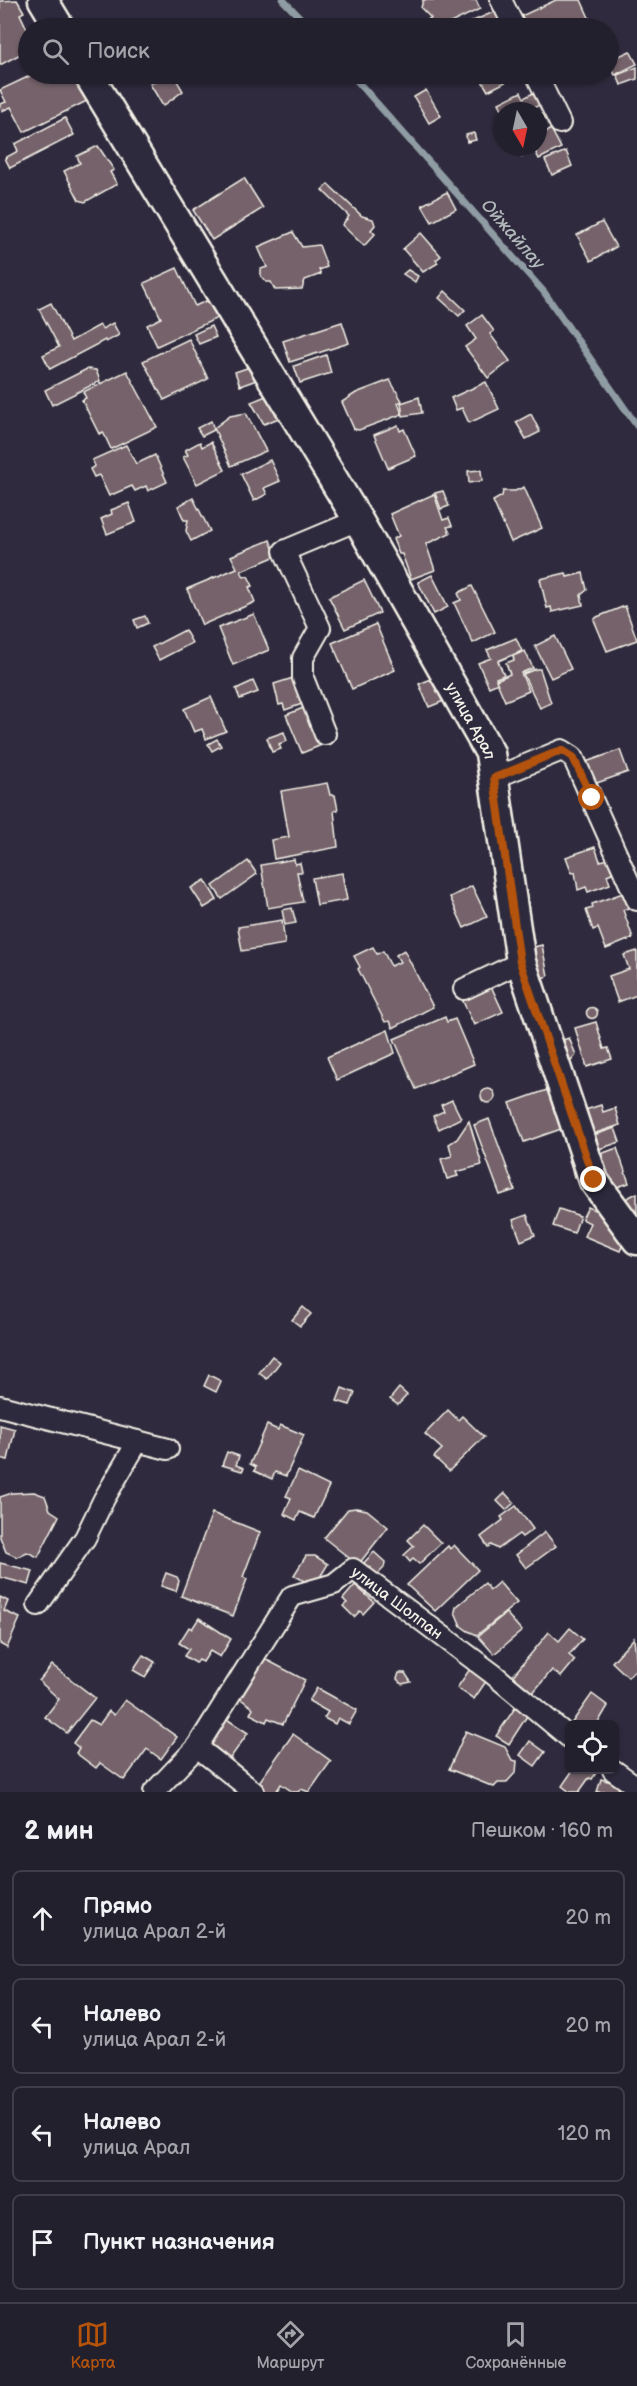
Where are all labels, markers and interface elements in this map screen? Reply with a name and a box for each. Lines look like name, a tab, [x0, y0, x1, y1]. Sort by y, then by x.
search box	[18, 18, 619, 84]
icon: search	[39, 35, 72, 68]
text: Поиск	[87, 38, 150, 65]
north arrow	[493, 102, 547, 156]
water label: Ойжайлау	[477, 195, 549, 274]
street label: улица Арал	[441, 679, 499, 760]
route start	[578, 784, 604, 810]
route end	[580, 1166, 606, 1192]
street label: улица Шолпан	[347, 1563, 446, 1644]
map controls	[565, 1720, 619, 1774]
button: locate	[565, 1720, 619, 1774]
text: 2 мин	[24, 1816, 94, 1847]
text: Пешком · 160 m	[471, 1819, 613, 1843]
text: Прямо	[83, 1893, 152, 1920]
icon: ahead	[26, 1902, 59, 1935]
text: 20 m	[566, 1906, 611, 1930]
text: улица Арал 2-й	[83, 1920, 226, 1944]
text: Налево	[83, 2001, 161, 2028]
icon: left	[26, 2010, 59, 2043]
text: 20 m	[566, 2014, 611, 2038]
text: улица Арал 2-й	[83, 2028, 226, 2052]
text: Налево	[83, 2109, 161, 2136]
icon: left	[26, 2118, 59, 2151]
text: 120 m	[558, 2122, 611, 2146]
text: улица Арал	[83, 2136, 190, 2160]
icon: arrive	[26, 2226, 59, 2259]
text: Пункт назначения	[83, 2229, 275, 2256]
tab: Карта	[70, 2318, 116, 2373]
tab: Маршрут	[256, 2318, 324, 2373]
tab: Сохранённые	[465, 2318, 567, 2373]

